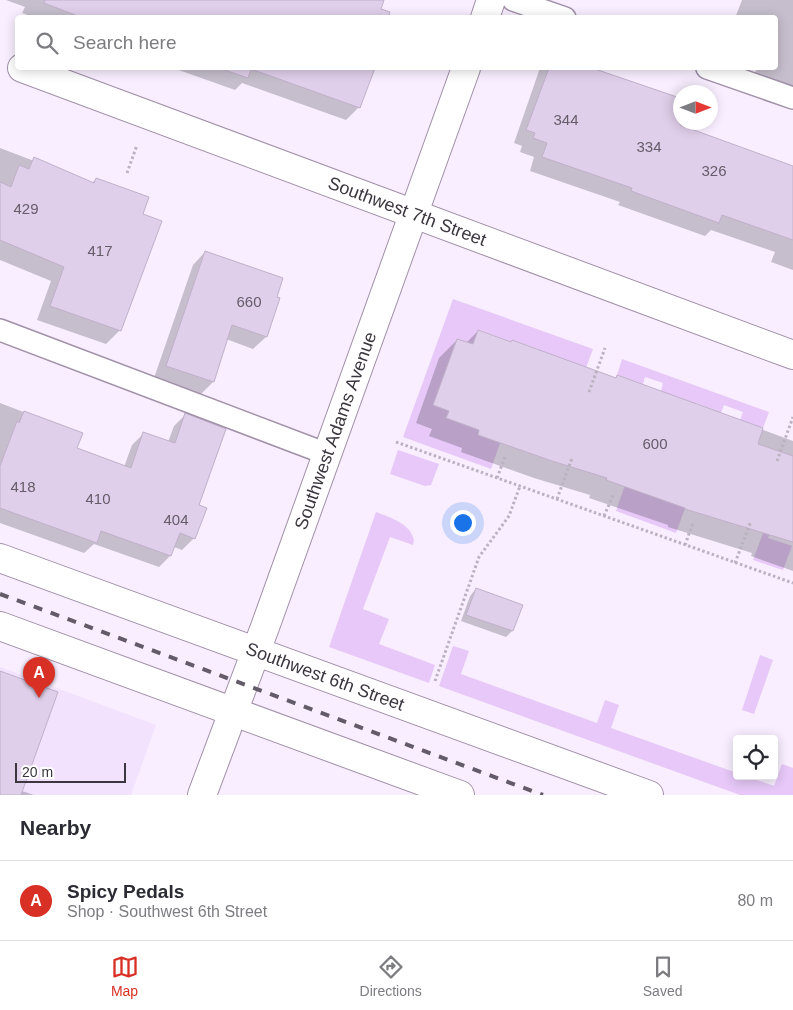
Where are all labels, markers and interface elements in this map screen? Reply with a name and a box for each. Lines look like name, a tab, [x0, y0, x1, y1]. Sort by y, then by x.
search box	[15, 15, 778, 70]
icon: search	[33, 29, 61, 57]
text: Search here	[73, 32, 177, 53]
north arrow	[673, 85, 718, 130]
house number: 344	[553, 111, 579, 128]
house number: 334	[636, 138, 662, 155]
house number: 326	[701, 162, 727, 179]
street label: Southwest 7th Street	[325, 173, 489, 250]
house number: 429	[13, 200, 39, 217]
house number: 417	[87, 242, 113, 259]
house number: 660	[236, 293, 262, 310]
street label: Southwest Adams Avenue	[291, 329, 380, 532]
house number: 600	[642, 435, 668, 452]
house number: 418	[10, 478, 36, 495]
house number: 410	[85, 490, 111, 507]
your location	[450, 510, 476, 536]
house number: 404	[163, 511, 189, 528]
street label: Southwest 6th Street	[243, 639, 407, 715]
pin: A	[23, 657, 55, 698]
map controls	[733, 735, 778, 780]
button: locate	[733, 735, 778, 780]
scale bar	[15, 760, 126, 783]
text: 20 m	[22, 764, 53, 780]
text: Nearby	[20, 816, 91, 839]
text: Spicy Pedals	[67, 881, 184, 902]
text: A	[30, 892, 42, 909]
text: 80 m	[737, 892, 773, 909]
text: Shop · Southwest 6th Street	[67, 903, 267, 920]
tab: Map	[111, 953, 139, 999]
tab: Directions	[360, 953, 422, 999]
tab: Saved	[643, 953, 682, 999]

